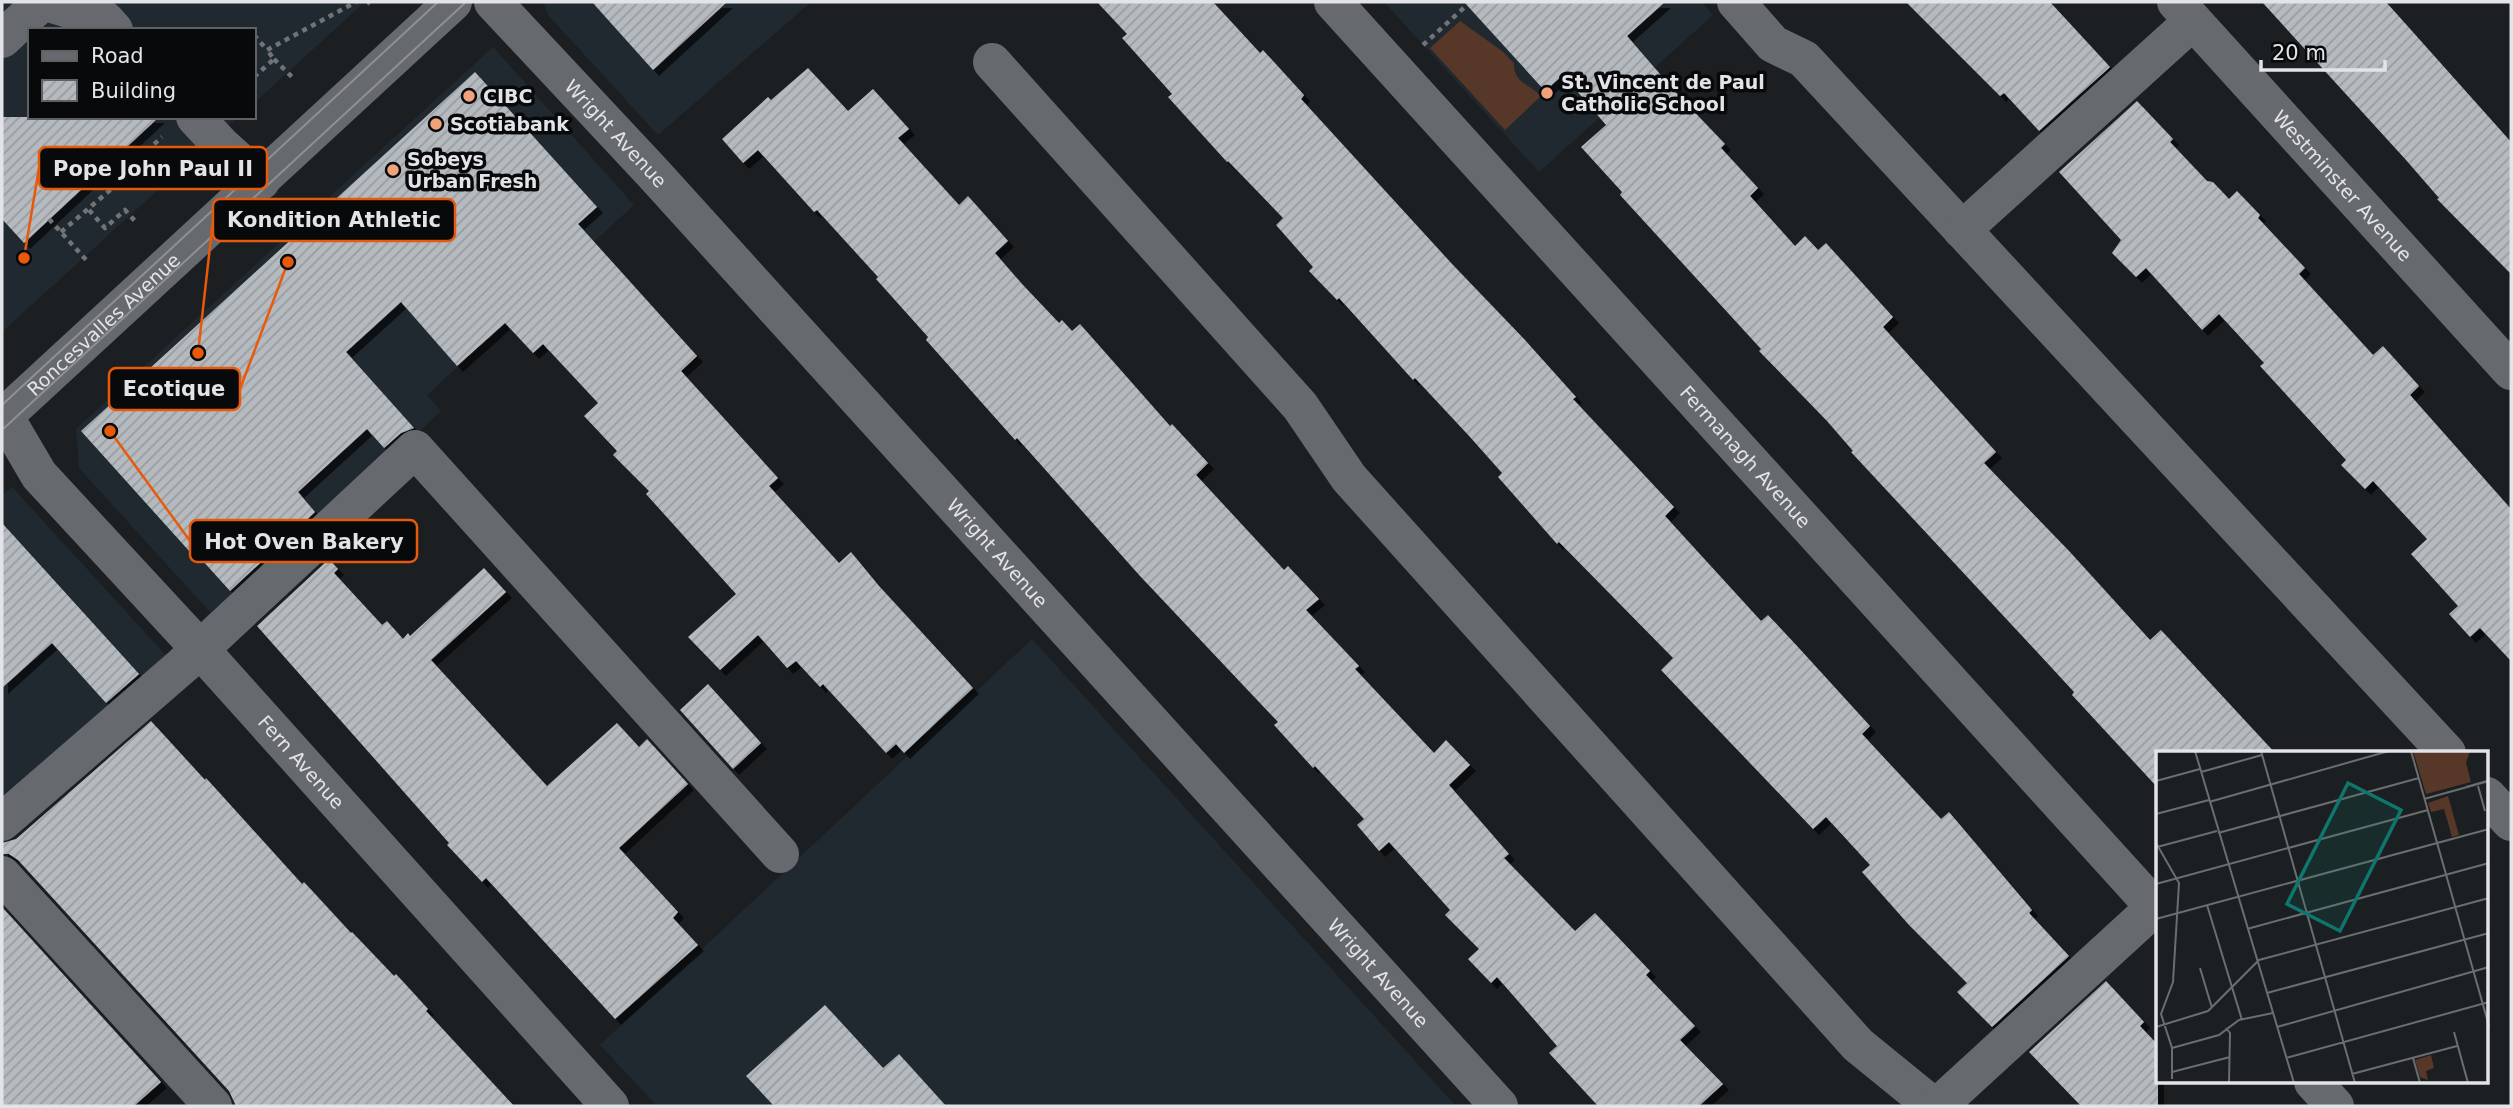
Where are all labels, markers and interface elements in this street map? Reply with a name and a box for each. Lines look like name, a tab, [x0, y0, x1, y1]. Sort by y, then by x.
legend	[28, 28, 256, 119]
scale bar	[2261, 28, 2385, 72]
text: 20 m	[2272, 41, 2326, 65]
text: Road	[91, 44, 144, 68]
place label: St. Vincent de Paul Catholic School	[1561, 71, 1765, 115]
street label: Wright Avenue	[560, 75, 672, 192]
text: Building	[91, 79, 176, 103]
place label: CIBC	[483, 85, 532, 107]
marker: St. Vincent de Paul Catholic School	[1539, 85, 1555, 101]
marker: CIBC	[461, 88, 477, 104]
street label: Westminster Avenue	[2269, 106, 2417, 266]
place label: Scotiabank	[450, 113, 569, 135]
marker: Scotiabank	[428, 116, 444, 132]
callout: Pope John Paul II	[39, 147, 267, 189]
place label: Sobeys Urban Fresh	[407, 148, 537, 192]
text: Pope John Paul II	[53, 157, 253, 181]
marker: Sobeys Urban Fresh	[385, 162, 401, 178]
callout: Kondition Athletic	[213, 199, 455, 241]
text: Kondition Athletic	[227, 208, 441, 232]
street label: Roncesvalles Avenue	[23, 249, 184, 400]
callout: Ecotique	[109, 368, 240, 410]
text: Ecotique	[123, 377, 225, 401]
street label: Fermanagh Avenue	[1676, 381, 1816, 532]
street label: Wright Avenue	[943, 494, 1052, 612]
callout: Hot Oven Bakery	[190, 520, 417, 562]
text: Hot Oven Bakery	[204, 530, 404, 554]
street label: Fern Avenue	[254, 711, 349, 813]
inset map	[2156, 751, 2488, 1084]
street label: Wright Avenue	[1323, 914, 1433, 1032]

